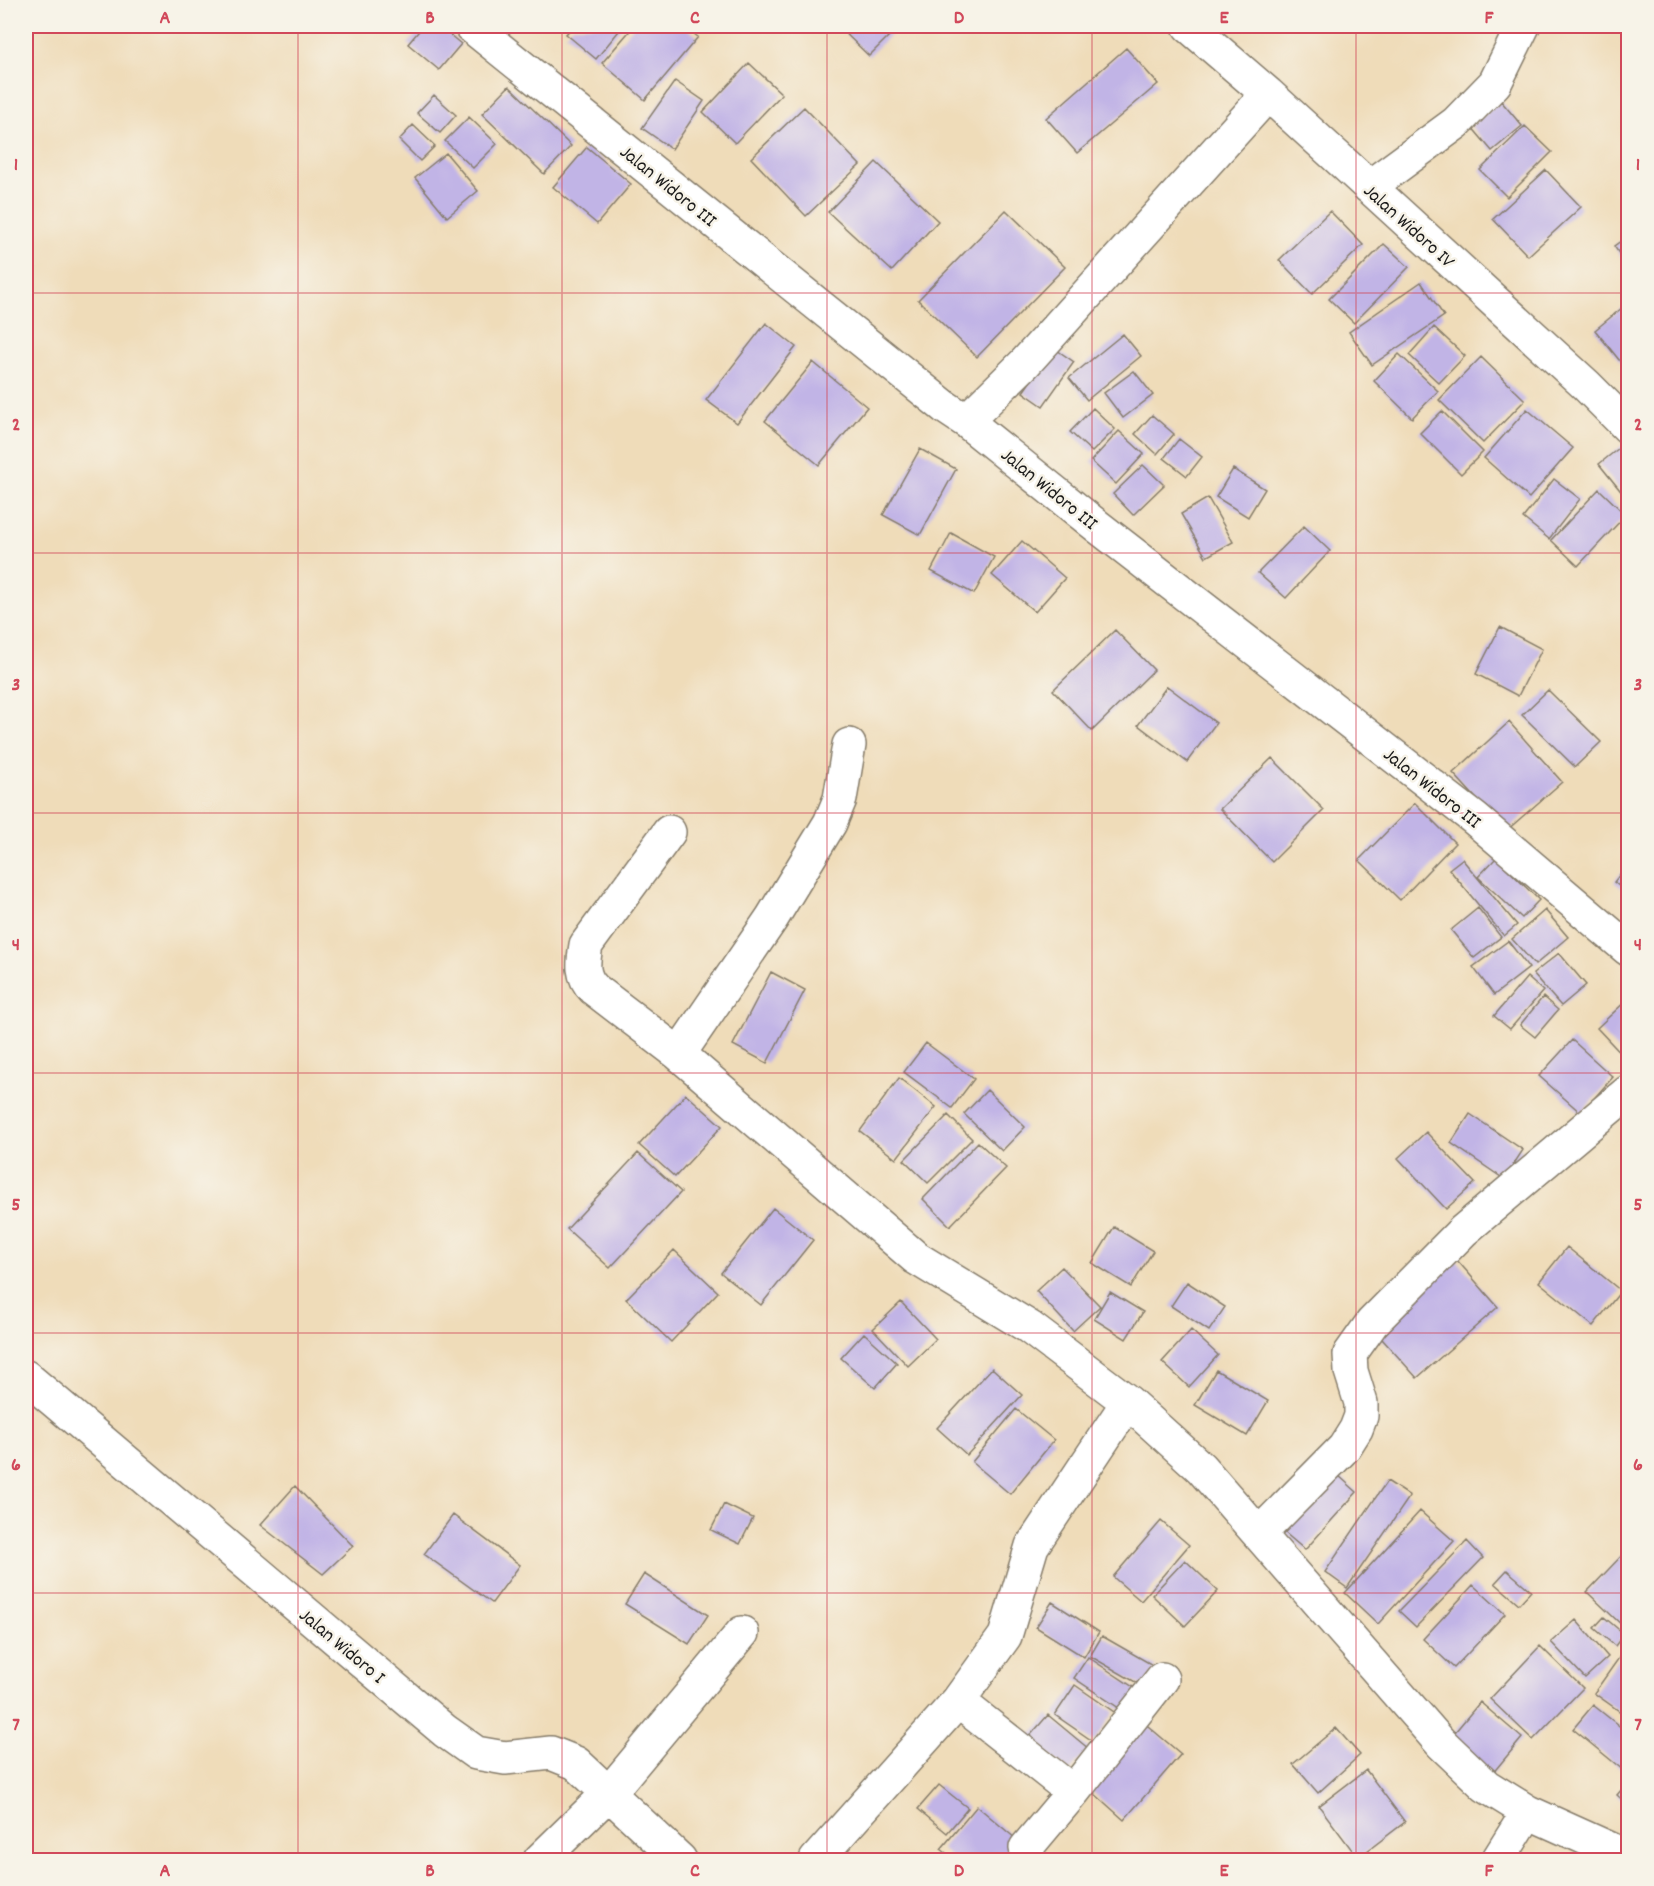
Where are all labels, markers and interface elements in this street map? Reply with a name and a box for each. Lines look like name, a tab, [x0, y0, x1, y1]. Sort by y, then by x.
text: A	[160, 5, 171, 33]
text: B	[425, 5, 435, 33]
text: C	[690, 5, 700, 33]
text: D	[954, 5, 965, 33]
text: E	[1219, 5, 1229, 33]
text: F	[1485, 5, 1495, 33]
street label: Jalan Widoro III	[613, 139, 722, 235]
text: 1	[14, 152, 18, 180]
text: 1	[1636, 152, 1640, 180]
street label: Jalan Widoro IV	[1356, 178, 1460, 276]
text: 2	[12, 412, 20, 440]
text: 2	[1634, 412, 1642, 440]
street label: Jalan Widoro III	[994, 442, 1103, 538]
text: 3	[12, 672, 20, 700]
text: 3	[1634, 672, 1642, 700]
street label: Jalan Widoro III	[1376, 742, 1486, 837]
text: 4	[12, 932, 20, 960]
text: 4	[1634, 932, 1642, 960]
text: 5	[11, 1192, 21, 1220]
text: 5	[1633, 1192, 1643, 1220]
text: 6	[11, 1452, 21, 1480]
text: 6	[1633, 1452, 1643, 1480]
street label: Jalan Widoro I	[292, 1603, 390, 1692]
text: 7	[12, 1712, 20, 1740]
text: 7	[1634, 1712, 1642, 1740]
text: A	[160, 1858, 171, 1886]
text: B	[425, 1858, 435, 1886]
text: C	[690, 1858, 700, 1886]
text: D	[954, 1858, 965, 1886]
text: E	[1219, 1858, 1229, 1886]
text: F	[1485, 1858, 1495, 1886]

